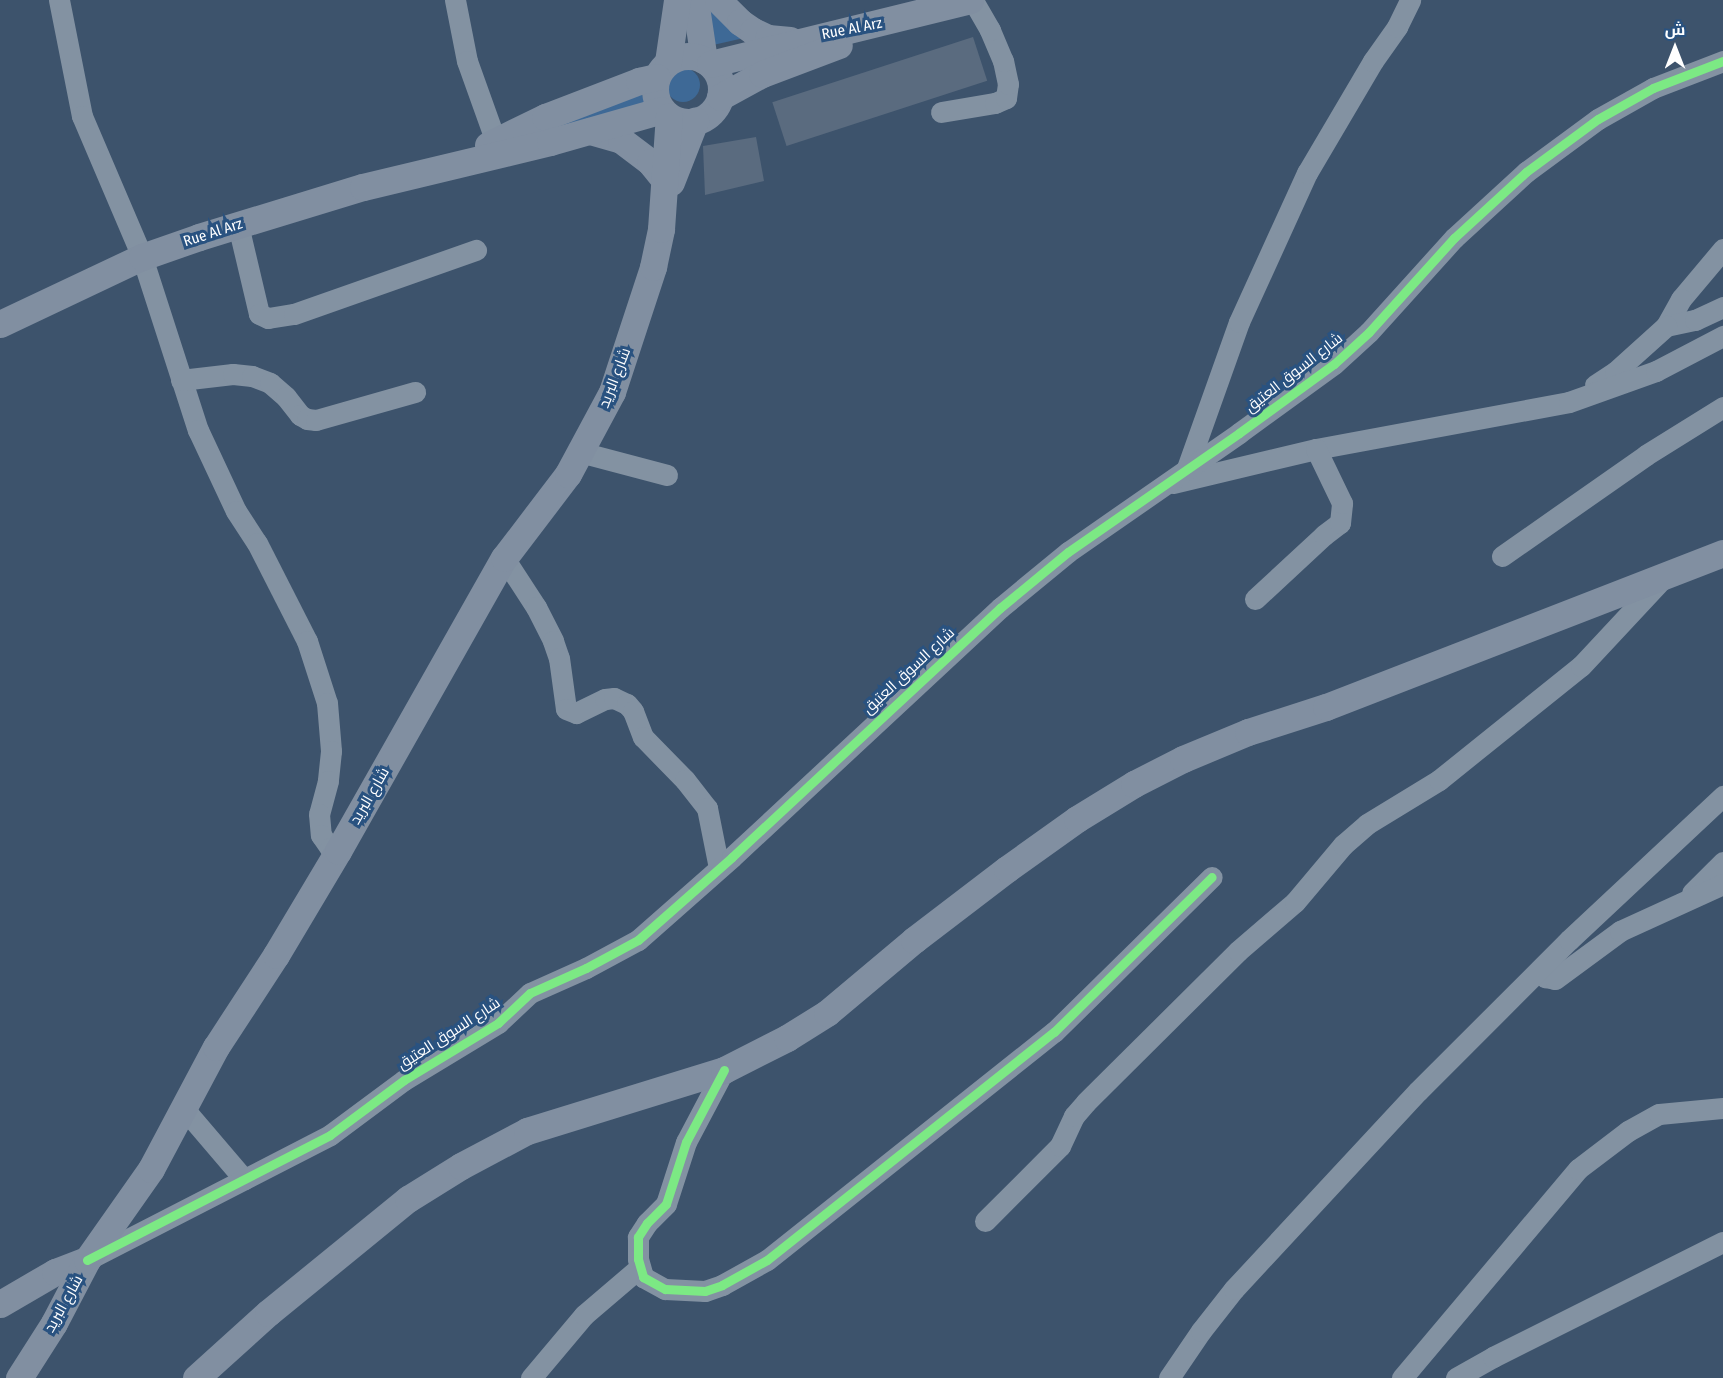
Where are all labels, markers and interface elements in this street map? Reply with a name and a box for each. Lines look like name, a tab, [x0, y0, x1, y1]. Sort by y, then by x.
street label: Rue Al Arz	[820, 14, 884, 44]
north arrow	[1645, 18, 1705, 78]
text: ش	[1665, 20, 1685, 39]
street label: Rue Al Arz	[181, 215, 245, 251]
street label: شارع السوق العتيق	[1242, 329, 1346, 417]
street label: شارع البريد	[595, 345, 635, 411]
street label: شارع السوق العتيق	[859, 624, 959, 718]
street label: شارع البريد	[346, 764, 394, 828]
street label: شارع السوق العتيق	[394, 994, 504, 1074]
street label: شارع البريد	[41, 1272, 87, 1336]

